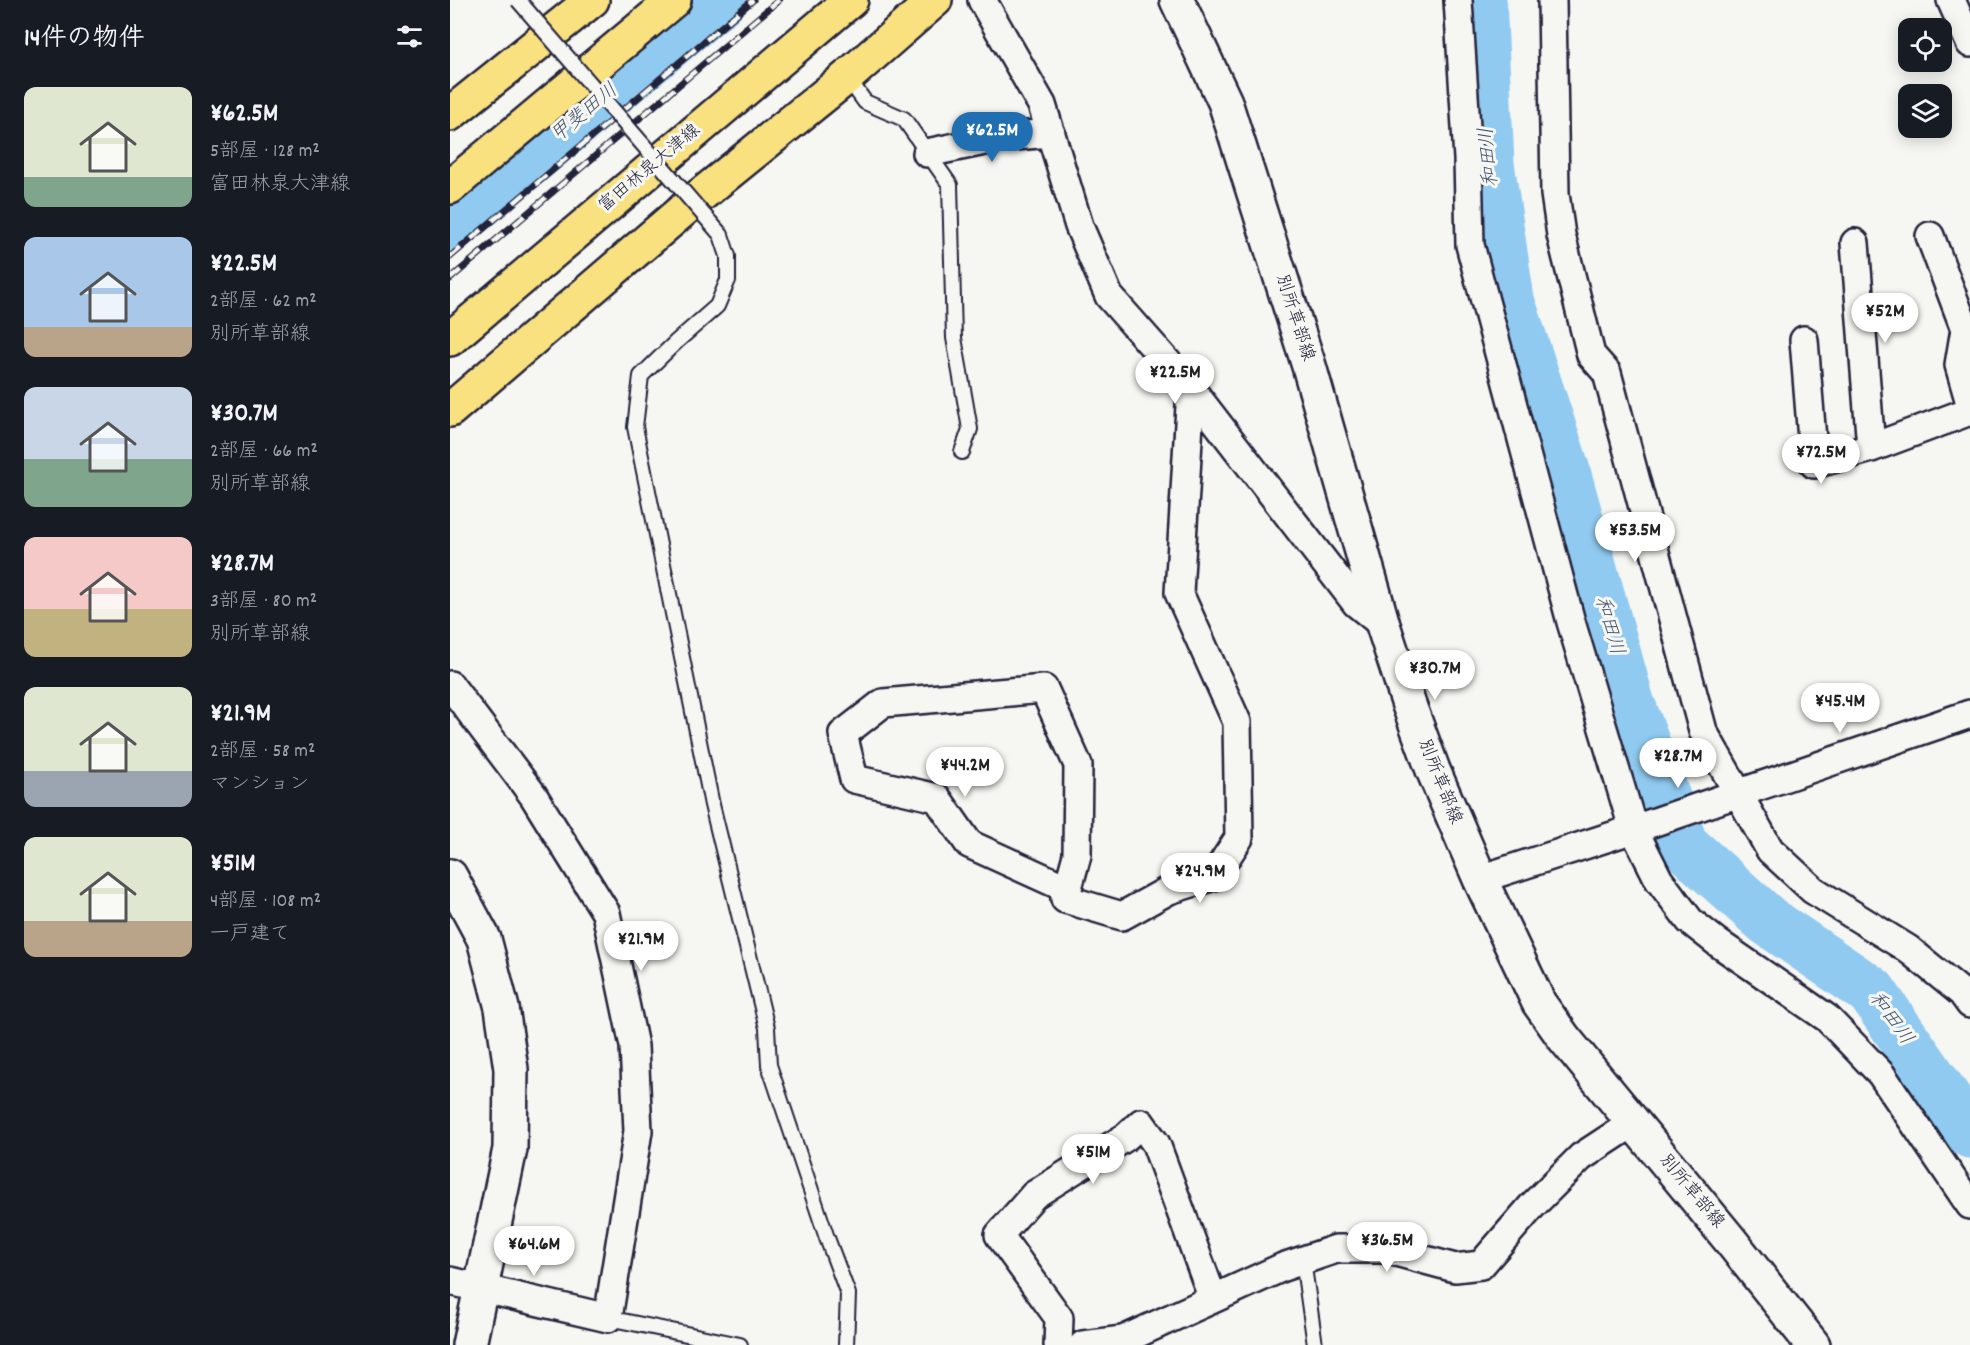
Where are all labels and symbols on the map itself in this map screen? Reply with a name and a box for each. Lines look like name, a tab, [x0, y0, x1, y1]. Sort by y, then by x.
water label: 甲斐田川	[545, 78, 625, 150]
pin: ¥62.5M	[943, 112, 1041, 163]
street label: 富田林泉大津線	[594, 119, 706, 219]
water label: 和田川	[1473, 126, 1507, 188]
street label: 別所草部線	[1268, 271, 1320, 365]
pin: ¥52M	[1849, 293, 1921, 344]
pin: ¥22.5M	[1126, 354, 1224, 405]
pin: ¥72.5M	[1772, 434, 1870, 485]
pin: ¥53.5M	[1586, 512, 1684, 563]
water label: 和田川	[1586, 593, 1630, 659]
pin: ¥30.7M	[1386, 650, 1484, 701]
pin: ¥45.4M	[1791, 683, 1889, 734]
street label: 別所草部線	[1411, 736, 1467, 828]
pin: ¥28.7M	[1629, 738, 1727, 789]
pin: ¥44.2M	[916, 747, 1014, 798]
pin: ¥24.9M	[1151, 853, 1249, 904]
pin: ¥21.9M	[592, 921, 690, 972]
water label: 和田川	[1861, 987, 1919, 1051]
pin: ¥51M	[1057, 1134, 1129, 1185]
street label: 別所草部線	[1652, 1149, 1730, 1235]
pin: ¥36.5M	[1338, 1222, 1436, 1273]
pin: ¥64.6M	[485, 1226, 583, 1277]

